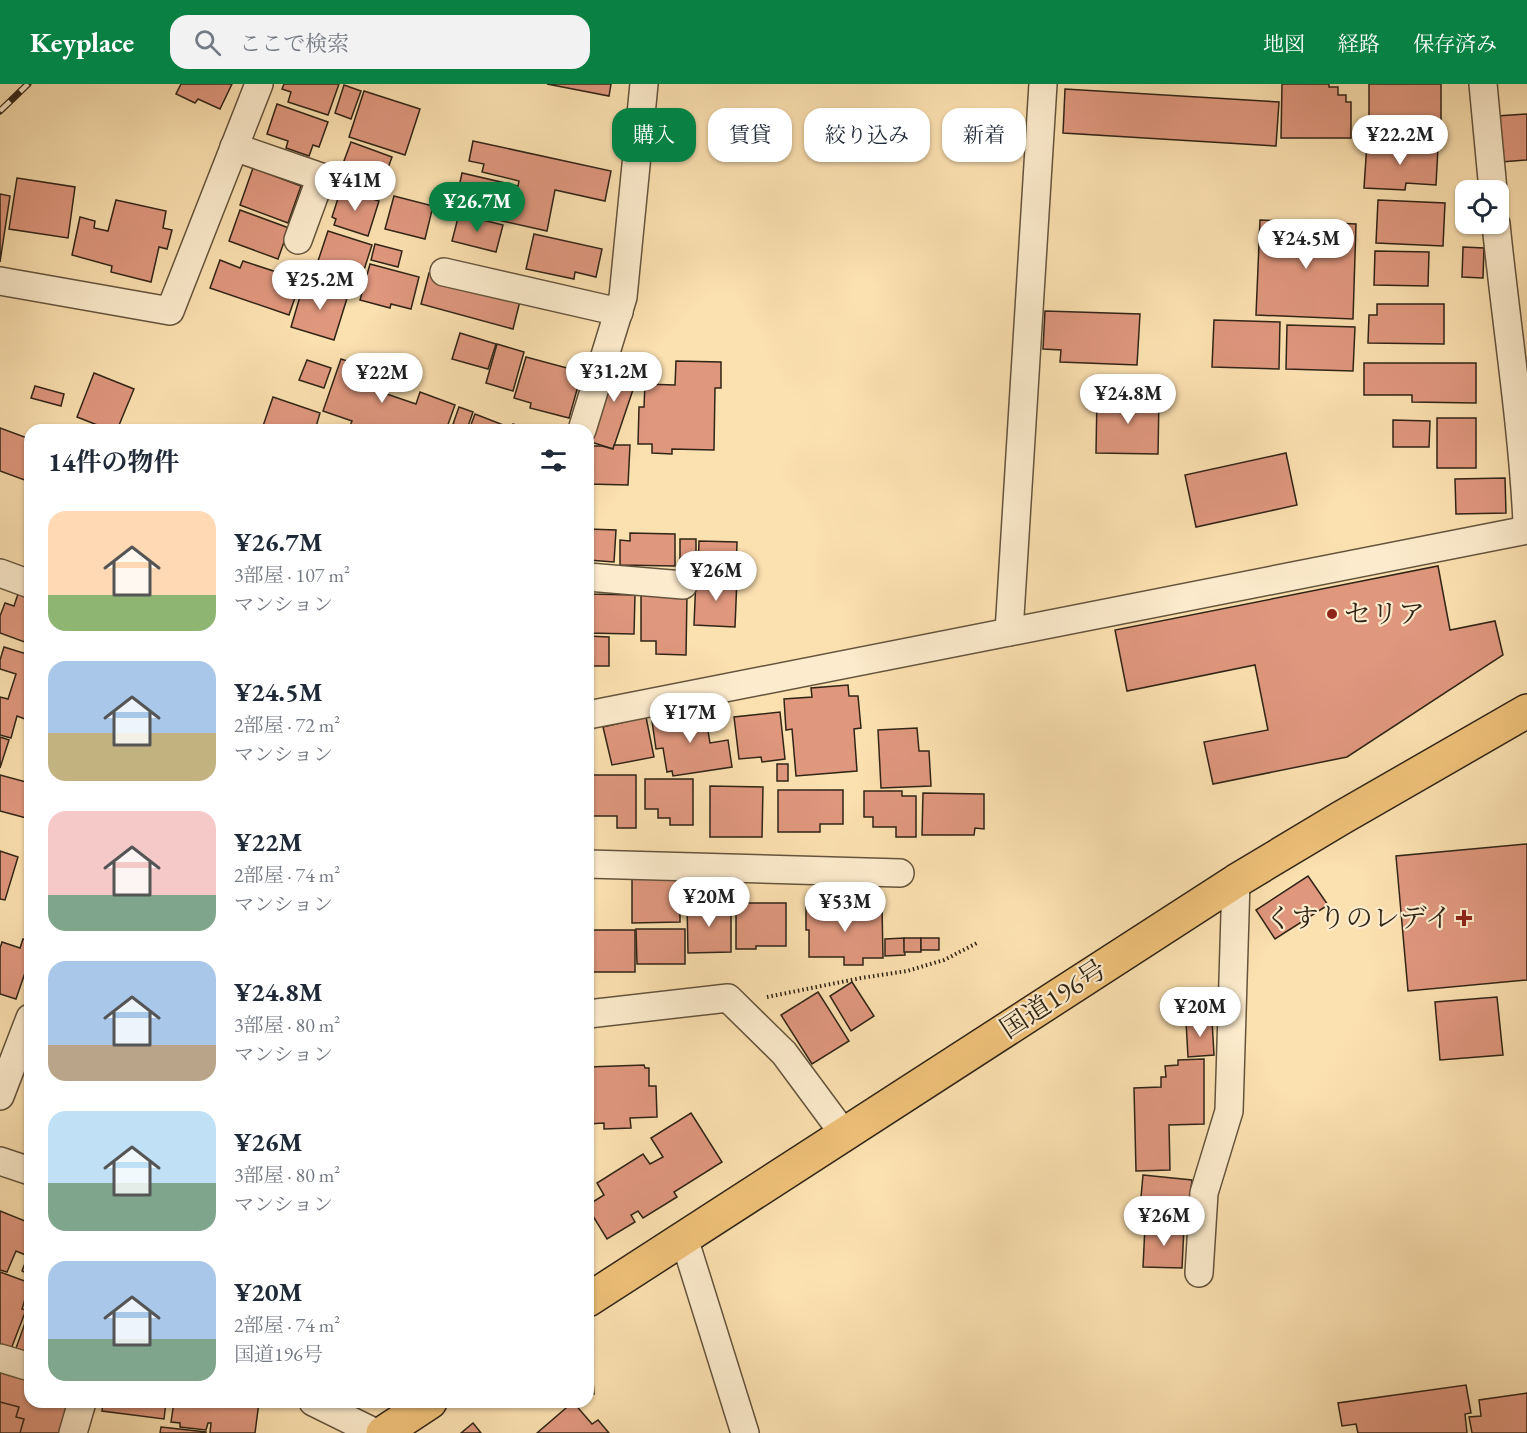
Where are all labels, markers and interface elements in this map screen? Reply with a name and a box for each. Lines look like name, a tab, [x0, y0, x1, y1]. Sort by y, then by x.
search box	[170, 15, 590, 69]
text: Keyplace	[30, 24, 134, 60]
icon: search	[191, 26, 224, 59]
text: ここで検索	[239, 29, 349, 58]
text: 地図	[1263, 30, 1305, 57]
text: 経路	[1338, 30, 1380, 57]
text: 保存済み	[1413, 30, 1497, 57]
chip: 購入	[612, 108, 696, 162]
chip: 賃貸	[708, 108, 792, 162]
chip: 絞り込み	[804, 108, 930, 162]
chip: 新着	[942, 108, 1026, 162]
pin: ¥22.2M	[1351, 115, 1449, 166]
text: ¥22.2M	[1366, 121, 1434, 147]
pin: ¥41M	[319, 161, 391, 212]
text: ¥41M	[329, 167, 381, 193]
map controls	[1455, 180, 1509, 234]
button: locate	[1455, 180, 1509, 234]
pin: ¥26.7M	[428, 182, 526, 233]
text: ¥26.7M	[443, 188, 511, 214]
pin: ¥24.5M	[1257, 219, 1355, 270]
text: ¥24.5M	[1272, 225, 1340, 251]
pin: ¥25.2M	[271, 260, 369, 311]
text: ¥25.2M	[286, 266, 354, 292]
pin: ¥31.2M	[565, 352, 663, 403]
pin: ¥22M	[346, 353, 418, 404]
text: ¥31.2M	[580, 358, 648, 384]
text: ¥22M	[356, 359, 408, 385]
pin: ¥24.8M	[1079, 374, 1177, 425]
text: ¥24.8M	[1094, 380, 1162, 406]
icon: filters	[537, 444, 570, 477]
text: 14件の物件	[48, 445, 180, 479]
text: ¥26.7M	[234, 525, 323, 559]
icon: home	[96, 535, 168, 607]
pin: ¥26M	[680, 551, 752, 602]
text: ¥26M	[690, 557, 742, 583]
text: 3部屋 · 107 m²	[234, 562, 350, 588]
text: マンション	[234, 591, 333, 617]
place label: セリア	[1344, 596, 1425, 631]
marker: セリア	[1325, 607, 1339, 621]
text: ¥24.5M	[234, 675, 323, 709]
icon: home	[96, 685, 168, 757]
pin: ¥17M	[654, 693, 726, 744]
text: ¥17M	[664, 699, 716, 725]
text: 2部屋 · 72 m²	[234, 712, 340, 738]
text: マンション	[234, 741, 333, 767]
text: ¥22M	[234, 825, 302, 859]
icon: home	[96, 835, 168, 907]
text: 2部屋 · 74 m²	[234, 862, 340, 888]
pin: ¥20M	[673, 877, 745, 928]
pin: ¥53M	[809, 882, 881, 933]
text: ¥20M	[683, 883, 735, 909]
text: ¥53M	[819, 888, 871, 914]
text: マンション	[234, 891, 333, 917]
place label: くすりのレデイ	[1265, 900, 1452, 935]
marker: くすりのレデイ	[1457, 911, 1471, 925]
street label: 国道196号	[993, 951, 1113, 1046]
text: ¥24.8M	[234, 975, 323, 1009]
icon: home	[96, 985, 168, 1057]
pin: ¥20M	[1164, 987, 1236, 1038]
text: ¥20M	[1174, 993, 1226, 1019]
text: 3部屋 · 80 m²	[234, 1012, 340, 1038]
text: マンション	[234, 1041, 333, 1067]
text: ¥26M	[234, 1125, 302, 1159]
icon: home	[96, 1135, 168, 1207]
text: 3部屋 · 80 m²	[234, 1162, 340, 1188]
text: マンション	[234, 1191, 333, 1217]
pin: ¥26M	[1128, 1196, 1200, 1247]
text: ¥26M	[1138, 1202, 1190, 1228]
text: ¥20M	[234, 1275, 302, 1309]
icon: home	[96, 1285, 168, 1357]
text: 2部屋 · 74 m²	[234, 1312, 340, 1338]
text: 国道196号	[234, 1341, 323, 1367]

